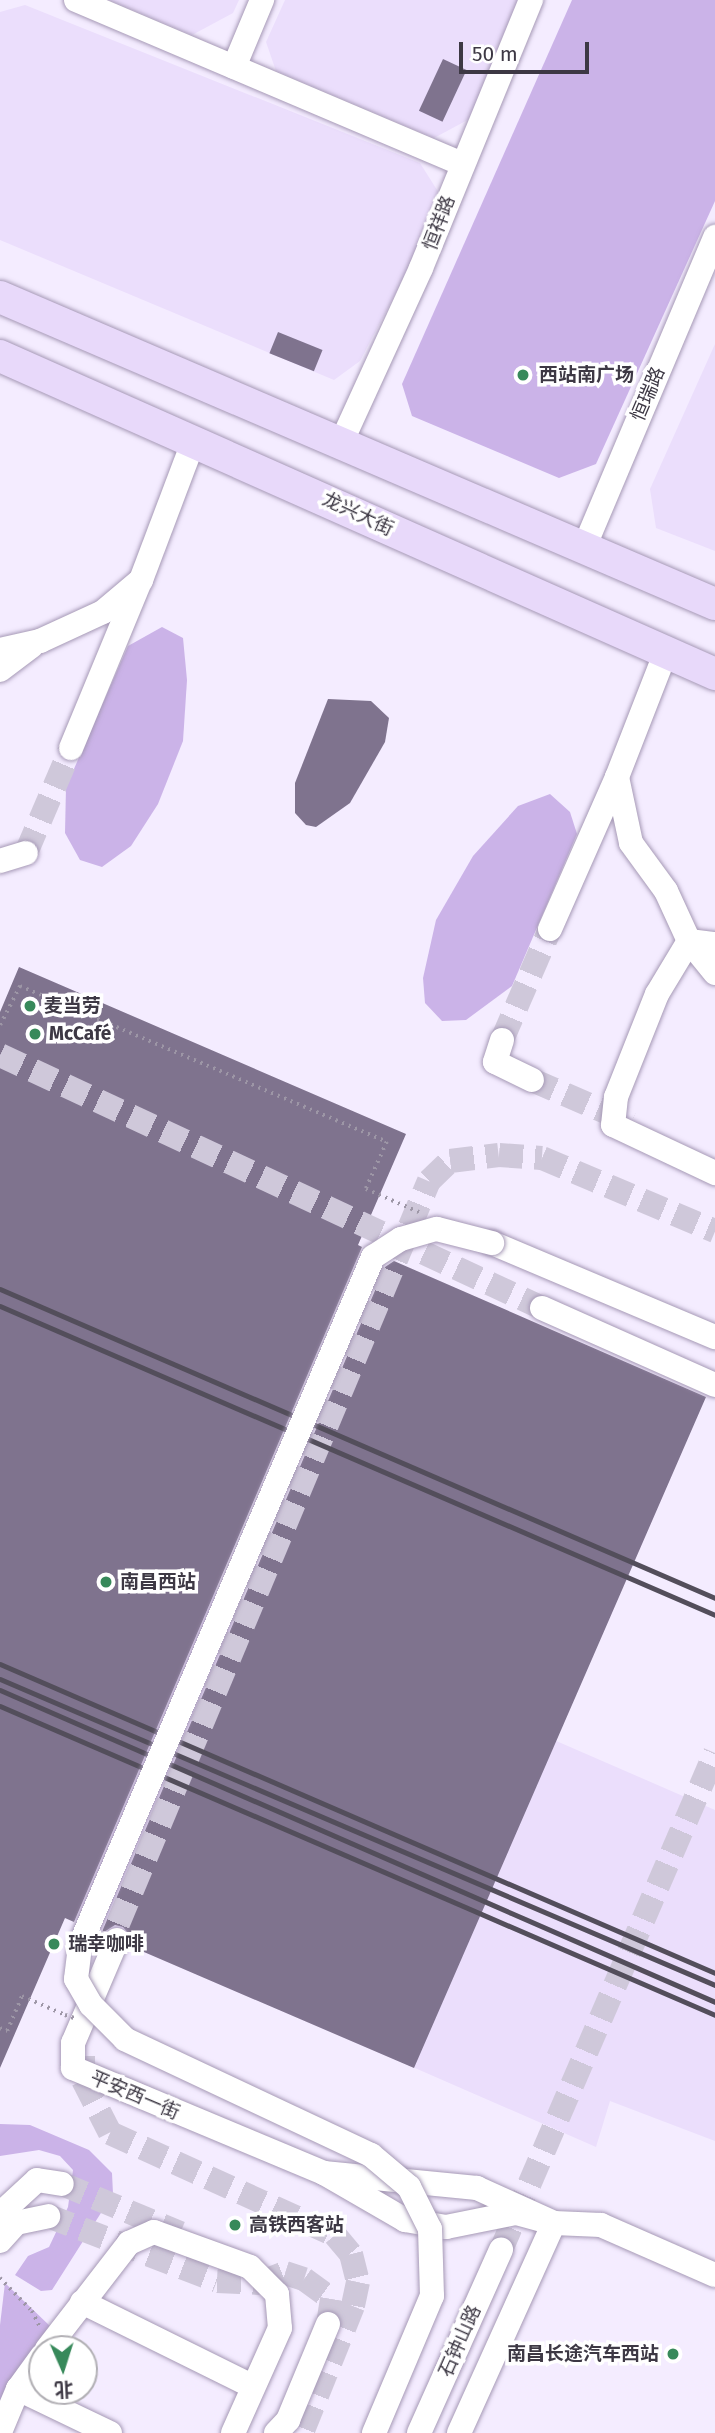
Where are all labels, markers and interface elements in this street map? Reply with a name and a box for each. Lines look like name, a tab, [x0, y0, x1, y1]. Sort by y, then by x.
scale bar	[463, 28, 592, 72]
text: 50 m	[472, 41, 518, 67]
street label: 恒祥路	[418, 192, 460, 254]
street label: 恒瑞路	[626, 363, 670, 425]
place label: 西站南广场	[539, 364, 634, 386]
marker: 西站南广场	[513, 365, 533, 385]
street label: 龙兴大街	[319, 488, 397, 540]
place label: 麦当劳	[44, 995, 101, 1017]
marker: 麦当劳	[22, 998, 38, 1014]
place label: McCafé	[49, 1023, 111, 1045]
marker: McCafé	[27, 1026, 43, 1042]
place label: 南昌西站	[120, 1571, 196, 1593]
marker: 南昌西站	[98, 1574, 114, 1590]
place label: 瑞幸咖啡	[68, 1933, 144, 1955]
marker: 瑞幸咖啡	[46, 1936, 62, 1952]
street label: 平安西一街	[87, 2066, 183, 2124]
place label: 高铁西客站	[249, 2214, 344, 2236]
marker: 高铁西客站	[227, 2217, 243, 2233]
street label: 石钟山路	[434, 2302, 486, 2380]
north arrow	[28, 2335, 98, 2405]
place label: 南昌长途汽车西站	[507, 2343, 659, 2365]
marker: 南昌长途汽车西站	[665, 2346, 681, 2362]
text: 北	[54, 2377, 74, 2401]

